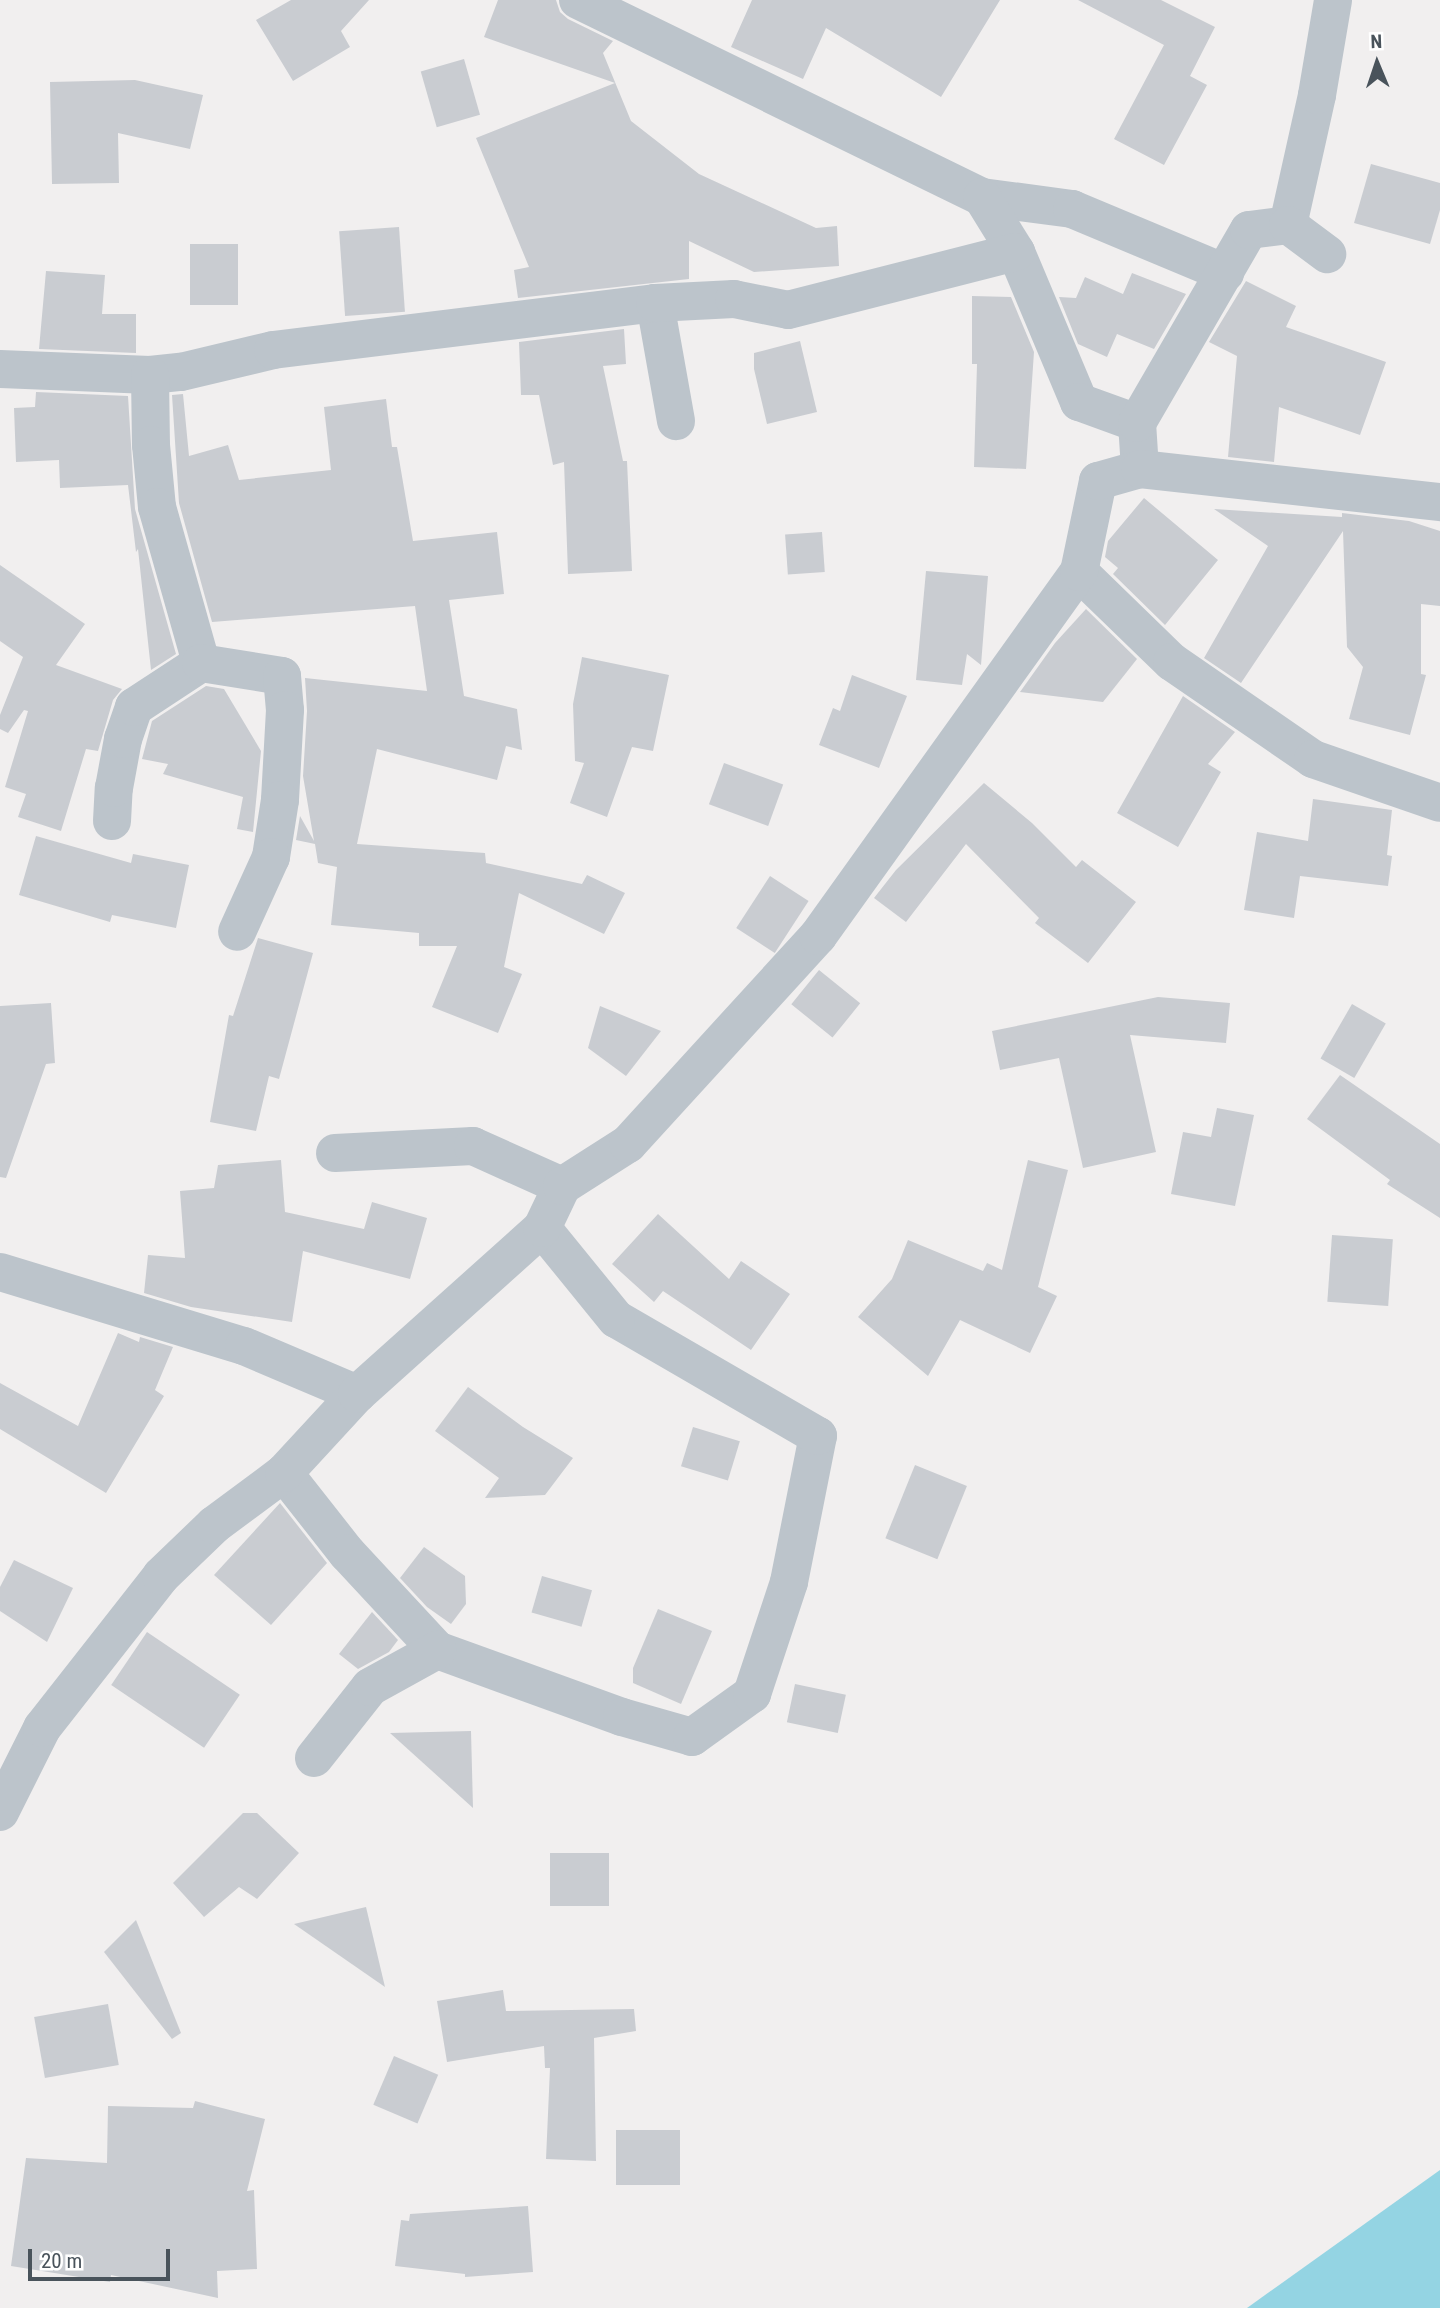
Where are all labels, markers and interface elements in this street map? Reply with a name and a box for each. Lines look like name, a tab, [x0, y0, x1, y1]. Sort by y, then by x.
north arrow	[1342, 28, 1412, 98]
text: N	[1370, 30, 1382, 53]
scale bar	[32, 2234, 173, 2278]
text: 20 m	[41, 2249, 82, 2273]

